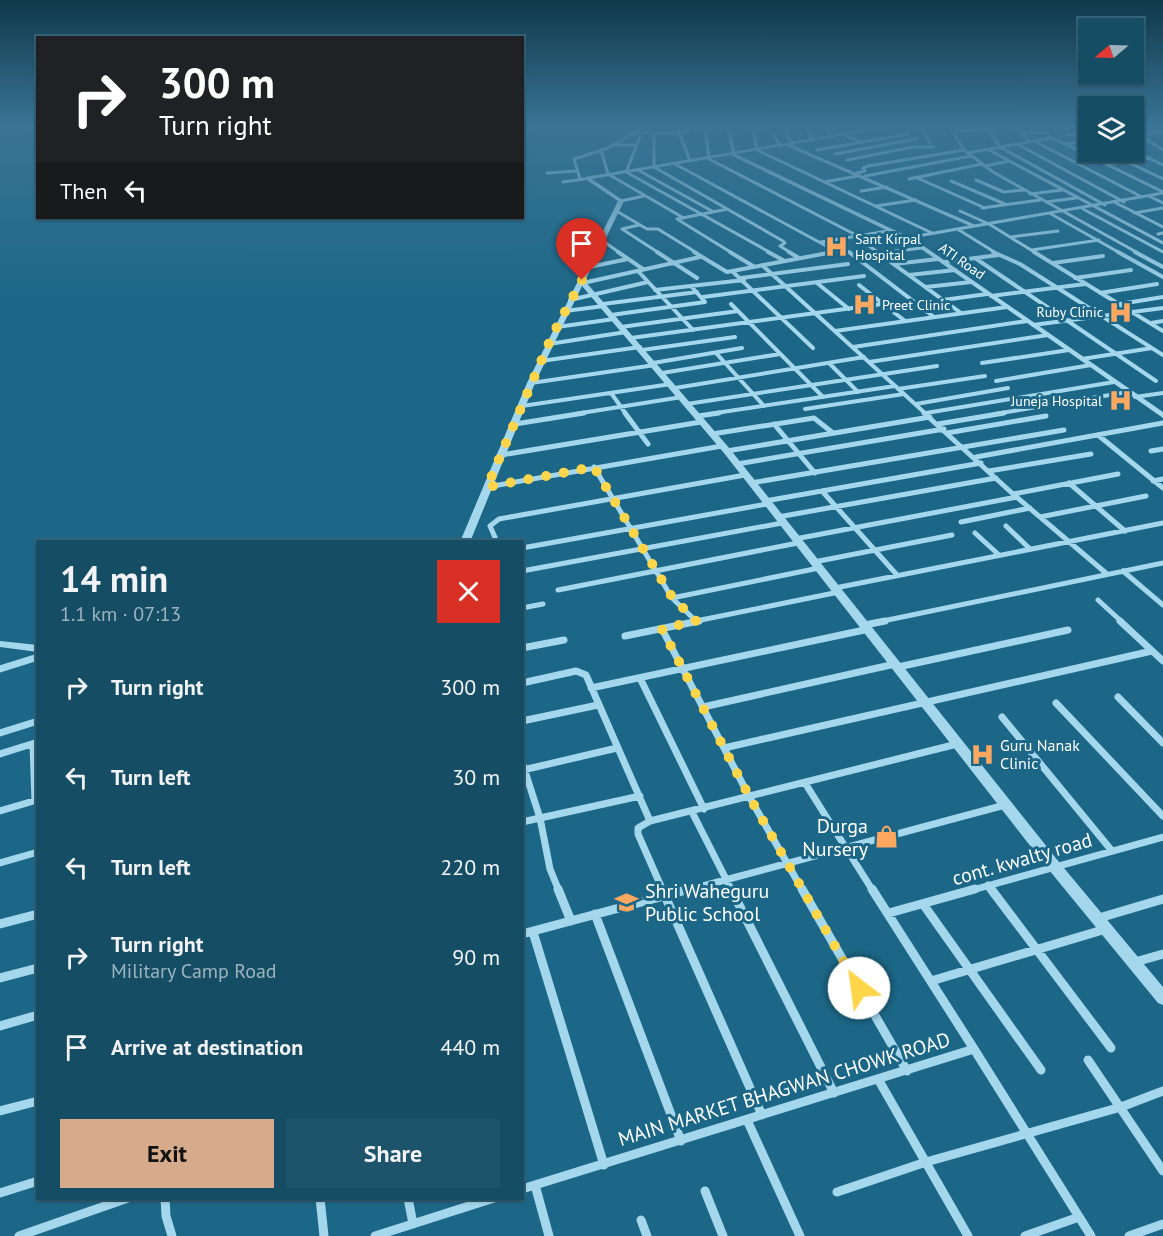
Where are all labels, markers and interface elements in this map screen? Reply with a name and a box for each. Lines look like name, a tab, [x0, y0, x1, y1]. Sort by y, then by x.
north arrow	[1078, 18, 1144, 84]
map controls	[1078, 18, 1144, 162]
text: 300 m	[159, 55, 275, 110]
icon: right	[60, 60, 138, 138]
button: layers	[1078, 96, 1144, 162]
text: Turn right	[159, 108, 272, 142]
icon: left	[119, 174, 152, 207]
text: Then	[60, 177, 107, 205]
pin	[556, 218, 607, 280]
icon: arrive	[565, 227, 598, 260]
place label: Sant Kirpal Hospital	[855, 230, 921, 264]
hospital icon: Sant Kirpal Hospital	[824, 234, 850, 260]
street label: ATI Road	[935, 239, 989, 283]
hospital icon: Preet Clinic	[851, 292, 877, 318]
place label: Preet Clinic	[882, 296, 950, 314]
hospital icon: Ruby Clinic	[1108, 299, 1134, 325]
place label: Ruby Clinic	[1037, 303, 1103, 321]
hospital icon: Juneja Hospital	[1107, 388, 1133, 414]
place label: Juneja Hospital	[1010, 392, 1102, 410]
text: 14 min	[60, 555, 168, 602]
button: close	[437, 560, 500, 623]
text: 1.1 km · 07:13	[60, 601, 181, 627]
icon: right	[60, 671, 93, 704]
text: Turn right	[111, 673, 203, 701]
text: 300 m	[440, 673, 500, 701]
place label: Guru Nanak Clinic	[1000, 735, 1080, 773]
hospital icon: Guru Nanak Clinic	[969, 741, 995, 767]
icon: left	[60, 761, 93, 794]
text: Turn left	[111, 763, 191, 791]
text: 30 m	[452, 763, 500, 791]
place label: Durga Nursery	[802, 813, 869, 862]
shop icon: Durga Nursery	[873, 824, 899, 850]
street label: cont. kwalty road	[949, 827, 1095, 891]
icon: left	[60, 851, 93, 884]
text: Turn left	[111, 853, 191, 881]
text: 220 m	[440, 853, 500, 881]
place label: Shri Waheguru Public School	[645, 878, 769, 927]
school or university icon: Shri Waheguru Public School	[614, 889, 640, 915]
text: Turn right	[111, 930, 203, 958]
icon: right	[60, 941, 93, 974]
text: 90 m	[452, 943, 500, 971]
position arrow	[827, 956, 891, 1020]
text: Military Camp Road	[111, 958, 277, 984]
street label: MAIN MARKET BHAGWAN CHOWK ROAD	[615, 1026, 953, 1152]
icon: arrive	[60, 1031, 93, 1064]
text: Arrive at destination	[111, 1033, 303, 1061]
text: 440 m	[440, 1033, 500, 1061]
button: Exit	[60, 1119, 274, 1188]
button: Share	[286, 1119, 500, 1188]

